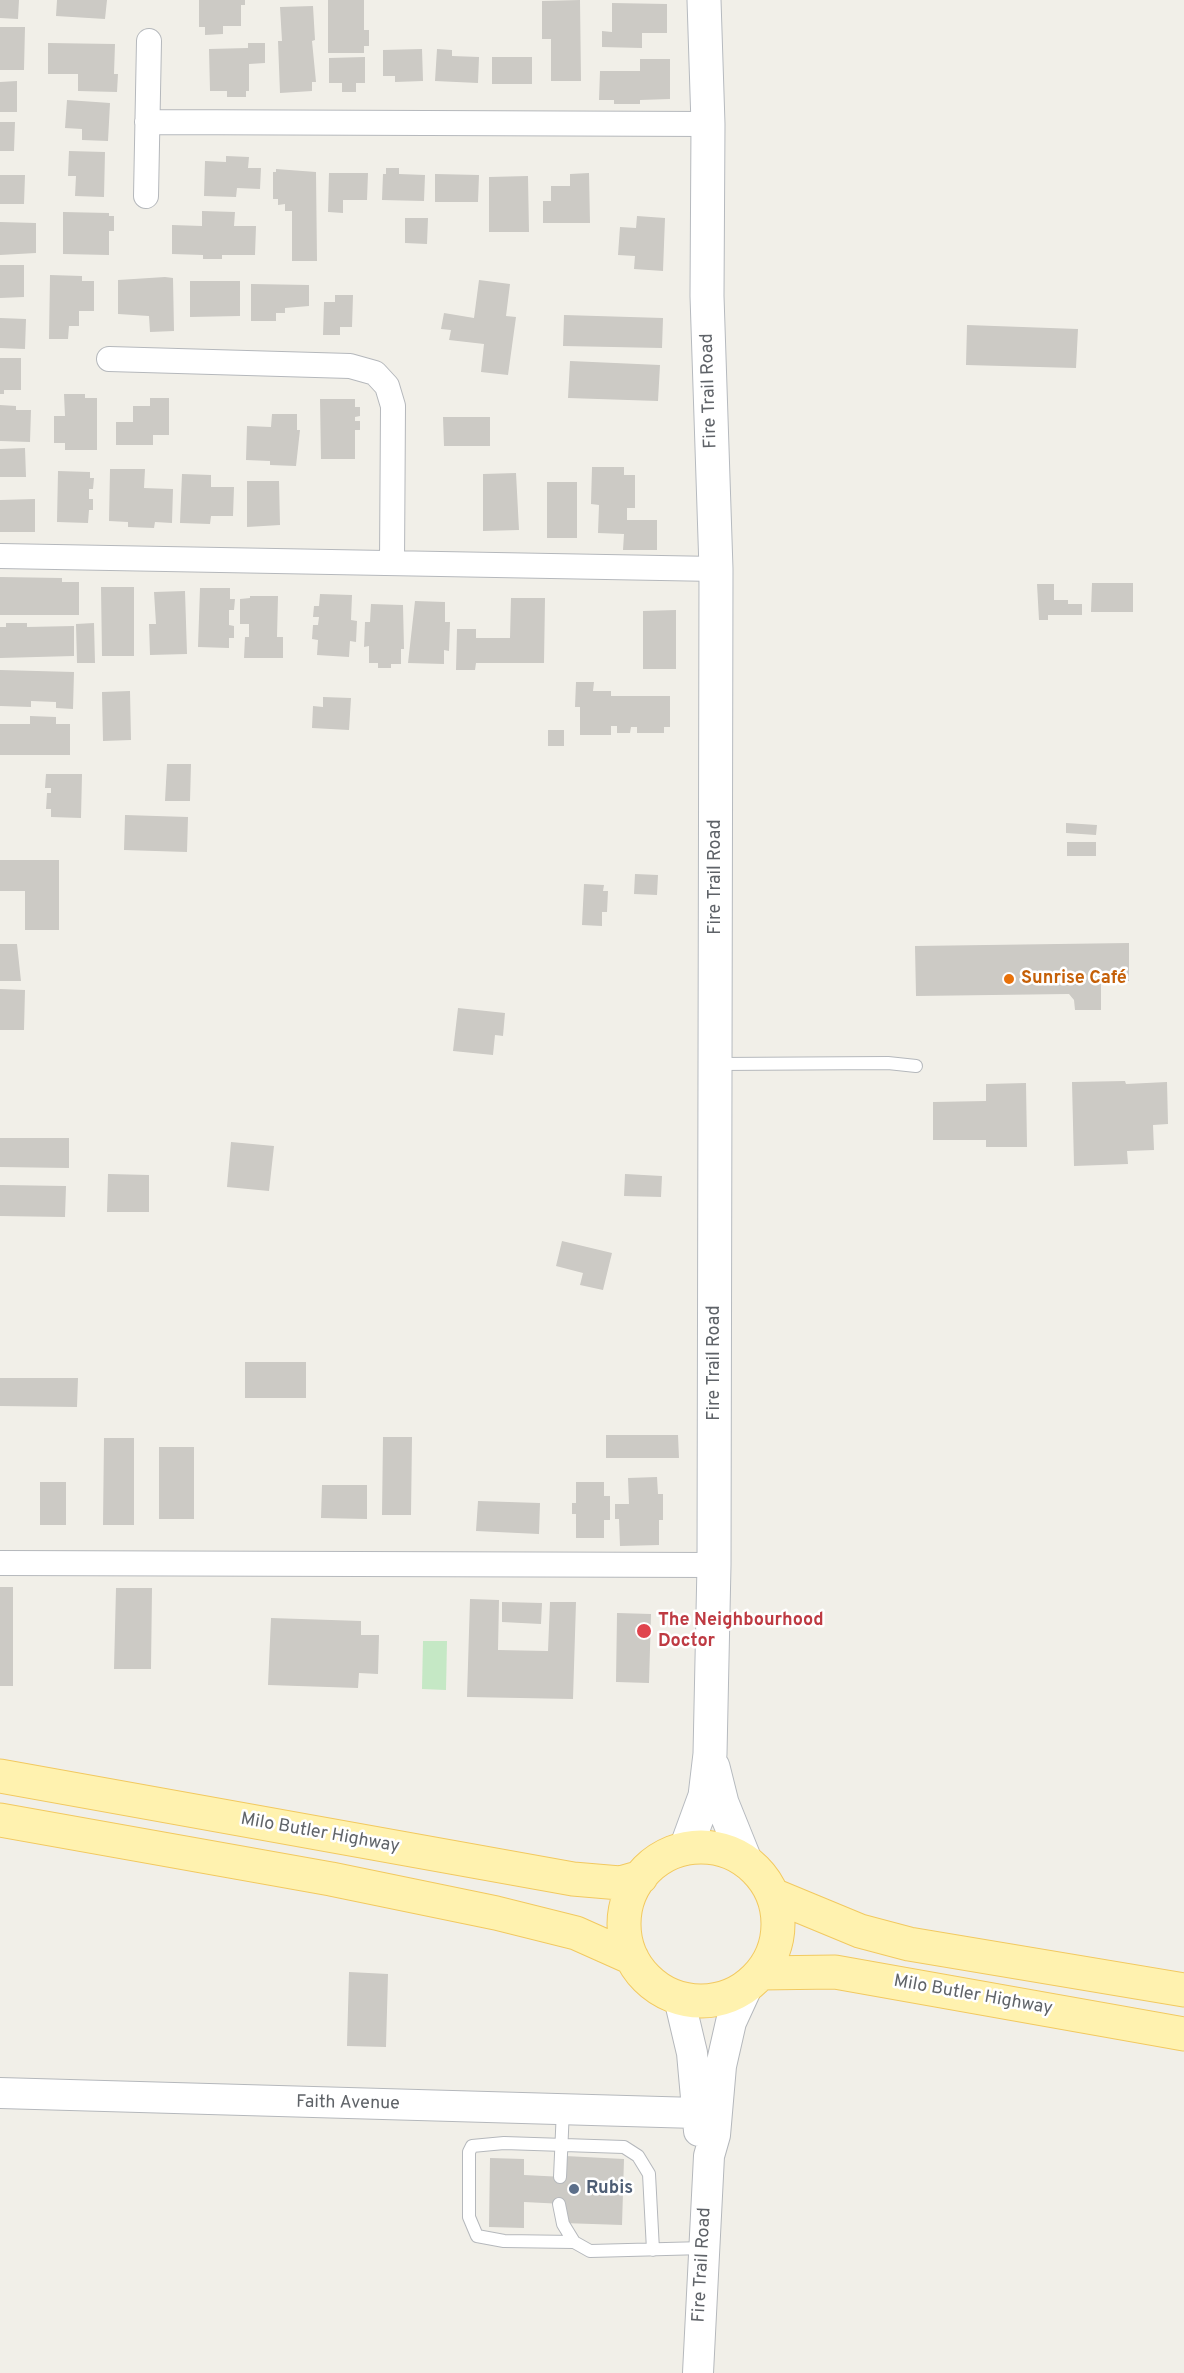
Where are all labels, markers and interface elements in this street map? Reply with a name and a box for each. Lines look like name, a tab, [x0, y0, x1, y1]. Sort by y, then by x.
street label: Fire Trail Road	[697, 333, 723, 449]
street label: Fire Trail Road	[705, 819, 727, 935]
place label: Sunrise Café	[1021, 968, 1127, 990]
marker: Sunrise Café	[1002, 972, 1016, 986]
street label: Fire Trail Road	[704, 1305, 726, 1421]
place label: The Neighbourhood Doctor	[658, 1610, 824, 1652]
marker: The Neighbourhood Doctor	[635, 1622, 653, 1640]
street label: Milo Butler Highway	[239, 1809, 401, 1859]
street label: Milo Butler Highway	[892, 1971, 1054, 2021]
street label: Faith Avenue	[296, 2092, 400, 2116]
place label: Rubis	[586, 2178, 633, 2200]
marker: Rubis	[567, 2182, 581, 2196]
street label: Fire Trail Road	[689, 2207, 717, 2323]

